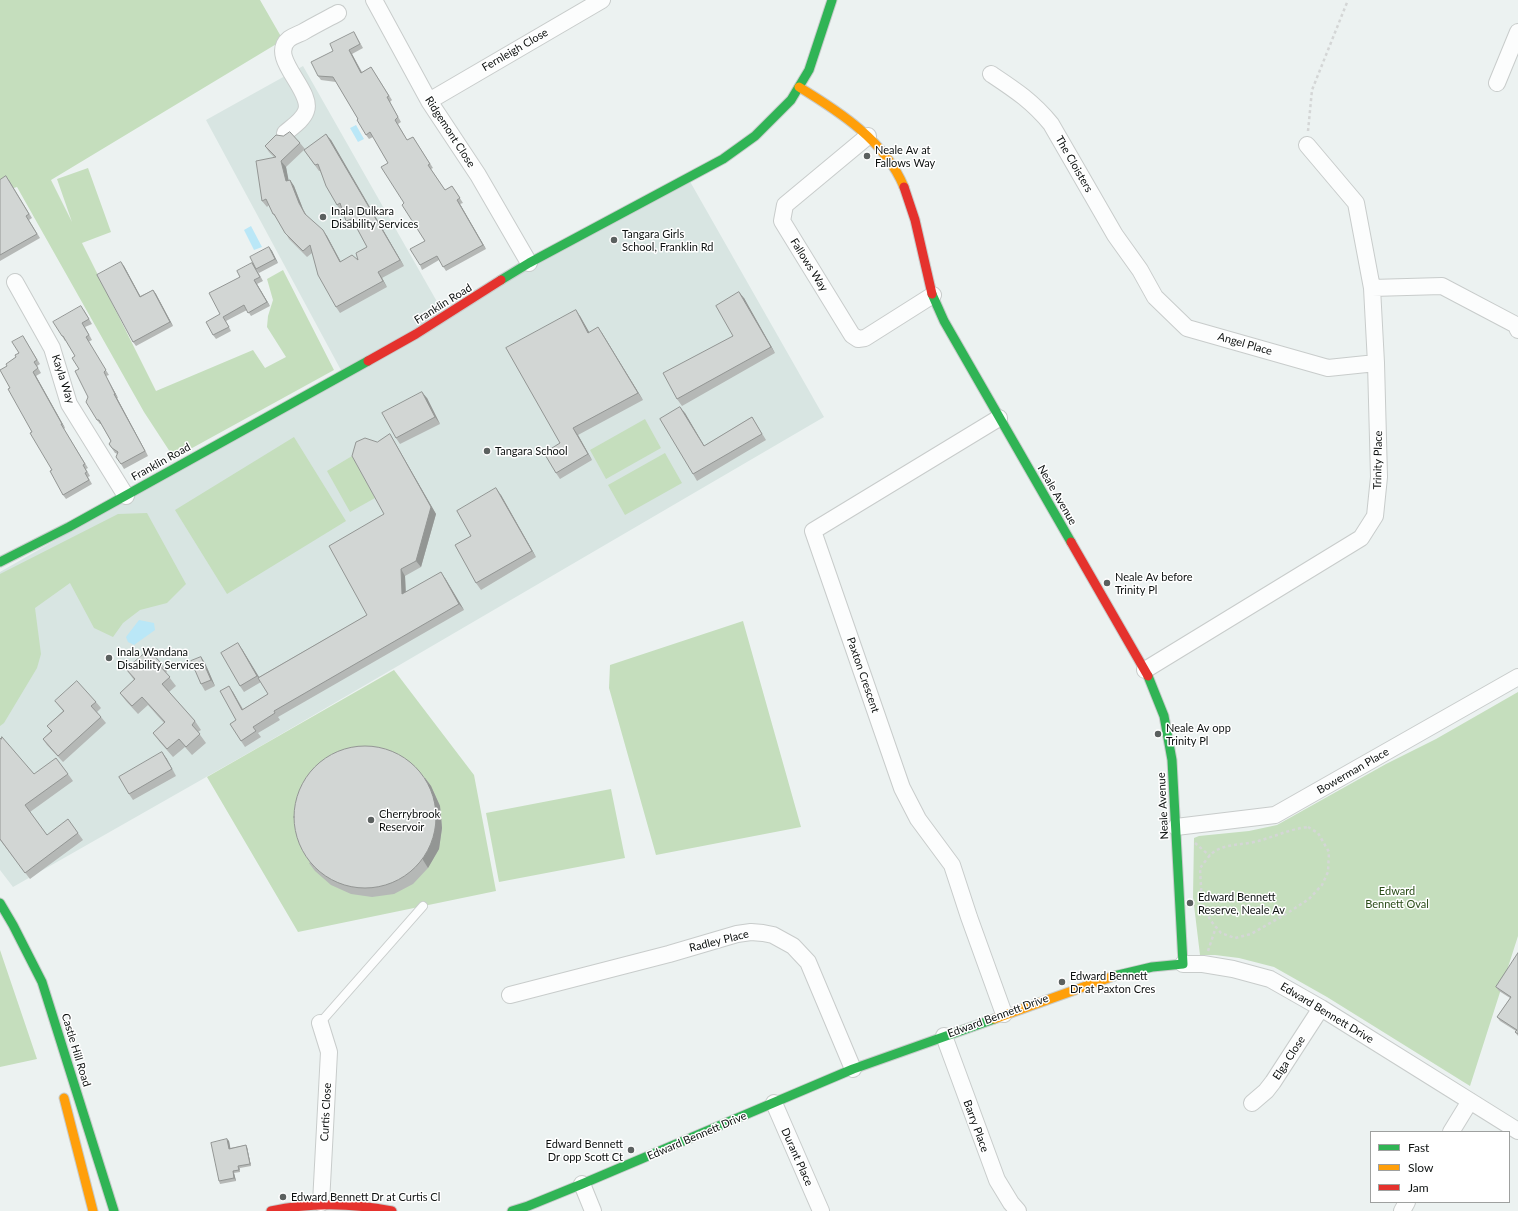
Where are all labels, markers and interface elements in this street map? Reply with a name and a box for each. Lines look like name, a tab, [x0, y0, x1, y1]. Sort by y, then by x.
street label: Fernleigh Close	[480, 26, 550, 74]
street label: Ridgemont Close	[422, 94, 478, 170]
street label: The Cloisters	[1052, 133, 1096, 195]
place label: Neale Av at Fallows Way	[875, 143, 935, 169]
marker: Neale Av at Fallows Way	[862, 151, 872, 161]
place label: Inala Dulkara Disability Services	[331, 204, 418, 230]
marker: Inala Dulkara Disability Services	[318, 212, 328, 222]
place label: Tangara Girls School, Franklin Rd	[622, 227, 714, 253]
marker: Tangara Girls School, Franklin Rd	[609, 235, 619, 245]
street label: Fallows Way	[787, 236, 831, 294]
street label: Franklin Road	[412, 281, 474, 327]
street label: Angel Place	[1216, 330, 1274, 358]
street label: Kayla Way	[49, 353, 77, 405]
street label: Trinity Place	[1371, 431, 1385, 489]
street label: Franklin Road	[129, 440, 193, 484]
place label: Tangara School	[495, 444, 568, 458]
marker: Tangara School	[482, 446, 492, 456]
street label: Neale Avenue	[1034, 463, 1080, 527]
place label: Neale Av before Trinity Pl	[1115, 570, 1193, 596]
marker: Neale Av before Trinity Pl	[1102, 578, 1112, 588]
street label: Paxton Crescent	[844, 635, 882, 715]
place label: Inala Wandana Disability Services	[117, 645, 204, 671]
marker: Inala Wandana Disability Services	[104, 653, 114, 663]
place label: Neale Av opp Trinity Pl	[1166, 721, 1231, 747]
marker: Neale Av opp Trinity Pl	[1153, 729, 1163, 739]
street label: Bowerman Place	[1315, 745, 1391, 797]
street label: Neale Avenue	[1155, 772, 1171, 840]
place label: Cherrybrook Reservoir	[379, 807, 440, 833]
marker: Cherrybrook Reservoir	[366, 815, 376, 825]
park label: Edward Bennett Oval	[1365, 884, 1429, 910]
place label: Edward Bennett Reserve, Neale Av	[1198, 890, 1285, 916]
marker: Edward Bennett Reserve, Neale Av	[1185, 898, 1195, 908]
street label: Radley Place	[688, 927, 750, 955]
place label: Edward Bennett Dr at Paxton Cres	[1070, 969, 1155, 995]
marker: Edward Bennett Dr at Paxton Cres	[1057, 977, 1067, 987]
street label: Edward Bennett Drive	[1278, 980, 1376, 1046]
street label: Edward Bennett Drive	[946, 992, 1050, 1040]
street label: Castle Hill Road	[59, 1012, 93, 1088]
street label: Elga Close	[1270, 1034, 1308, 1082]
street label: Curtis Close	[318, 1082, 334, 1142]
street label: Barry Place	[960, 1098, 992, 1154]
street label: Edward Bennett Drive	[645, 1109, 749, 1163]
street label: Durant Place	[778, 1126, 816, 1188]
legend	[1370, 1131, 1510, 1203]
place label: Edward Bennett Dr opp Scott Ct	[546, 1137, 623, 1163]
text: Fast	[1408, 1140, 1429, 1155]
marker: Edward Bennett Dr opp Scott Ct	[626, 1145, 636, 1155]
text: Slow	[1408, 1160, 1433, 1175]
text: Jam	[1408, 1180, 1429, 1195]
place label: Edward Bennett Dr at Curtis Cl	[291, 1190, 440, 1204]
marker: Edward Bennett Dr at Curtis Cl	[278, 1192, 288, 1202]

